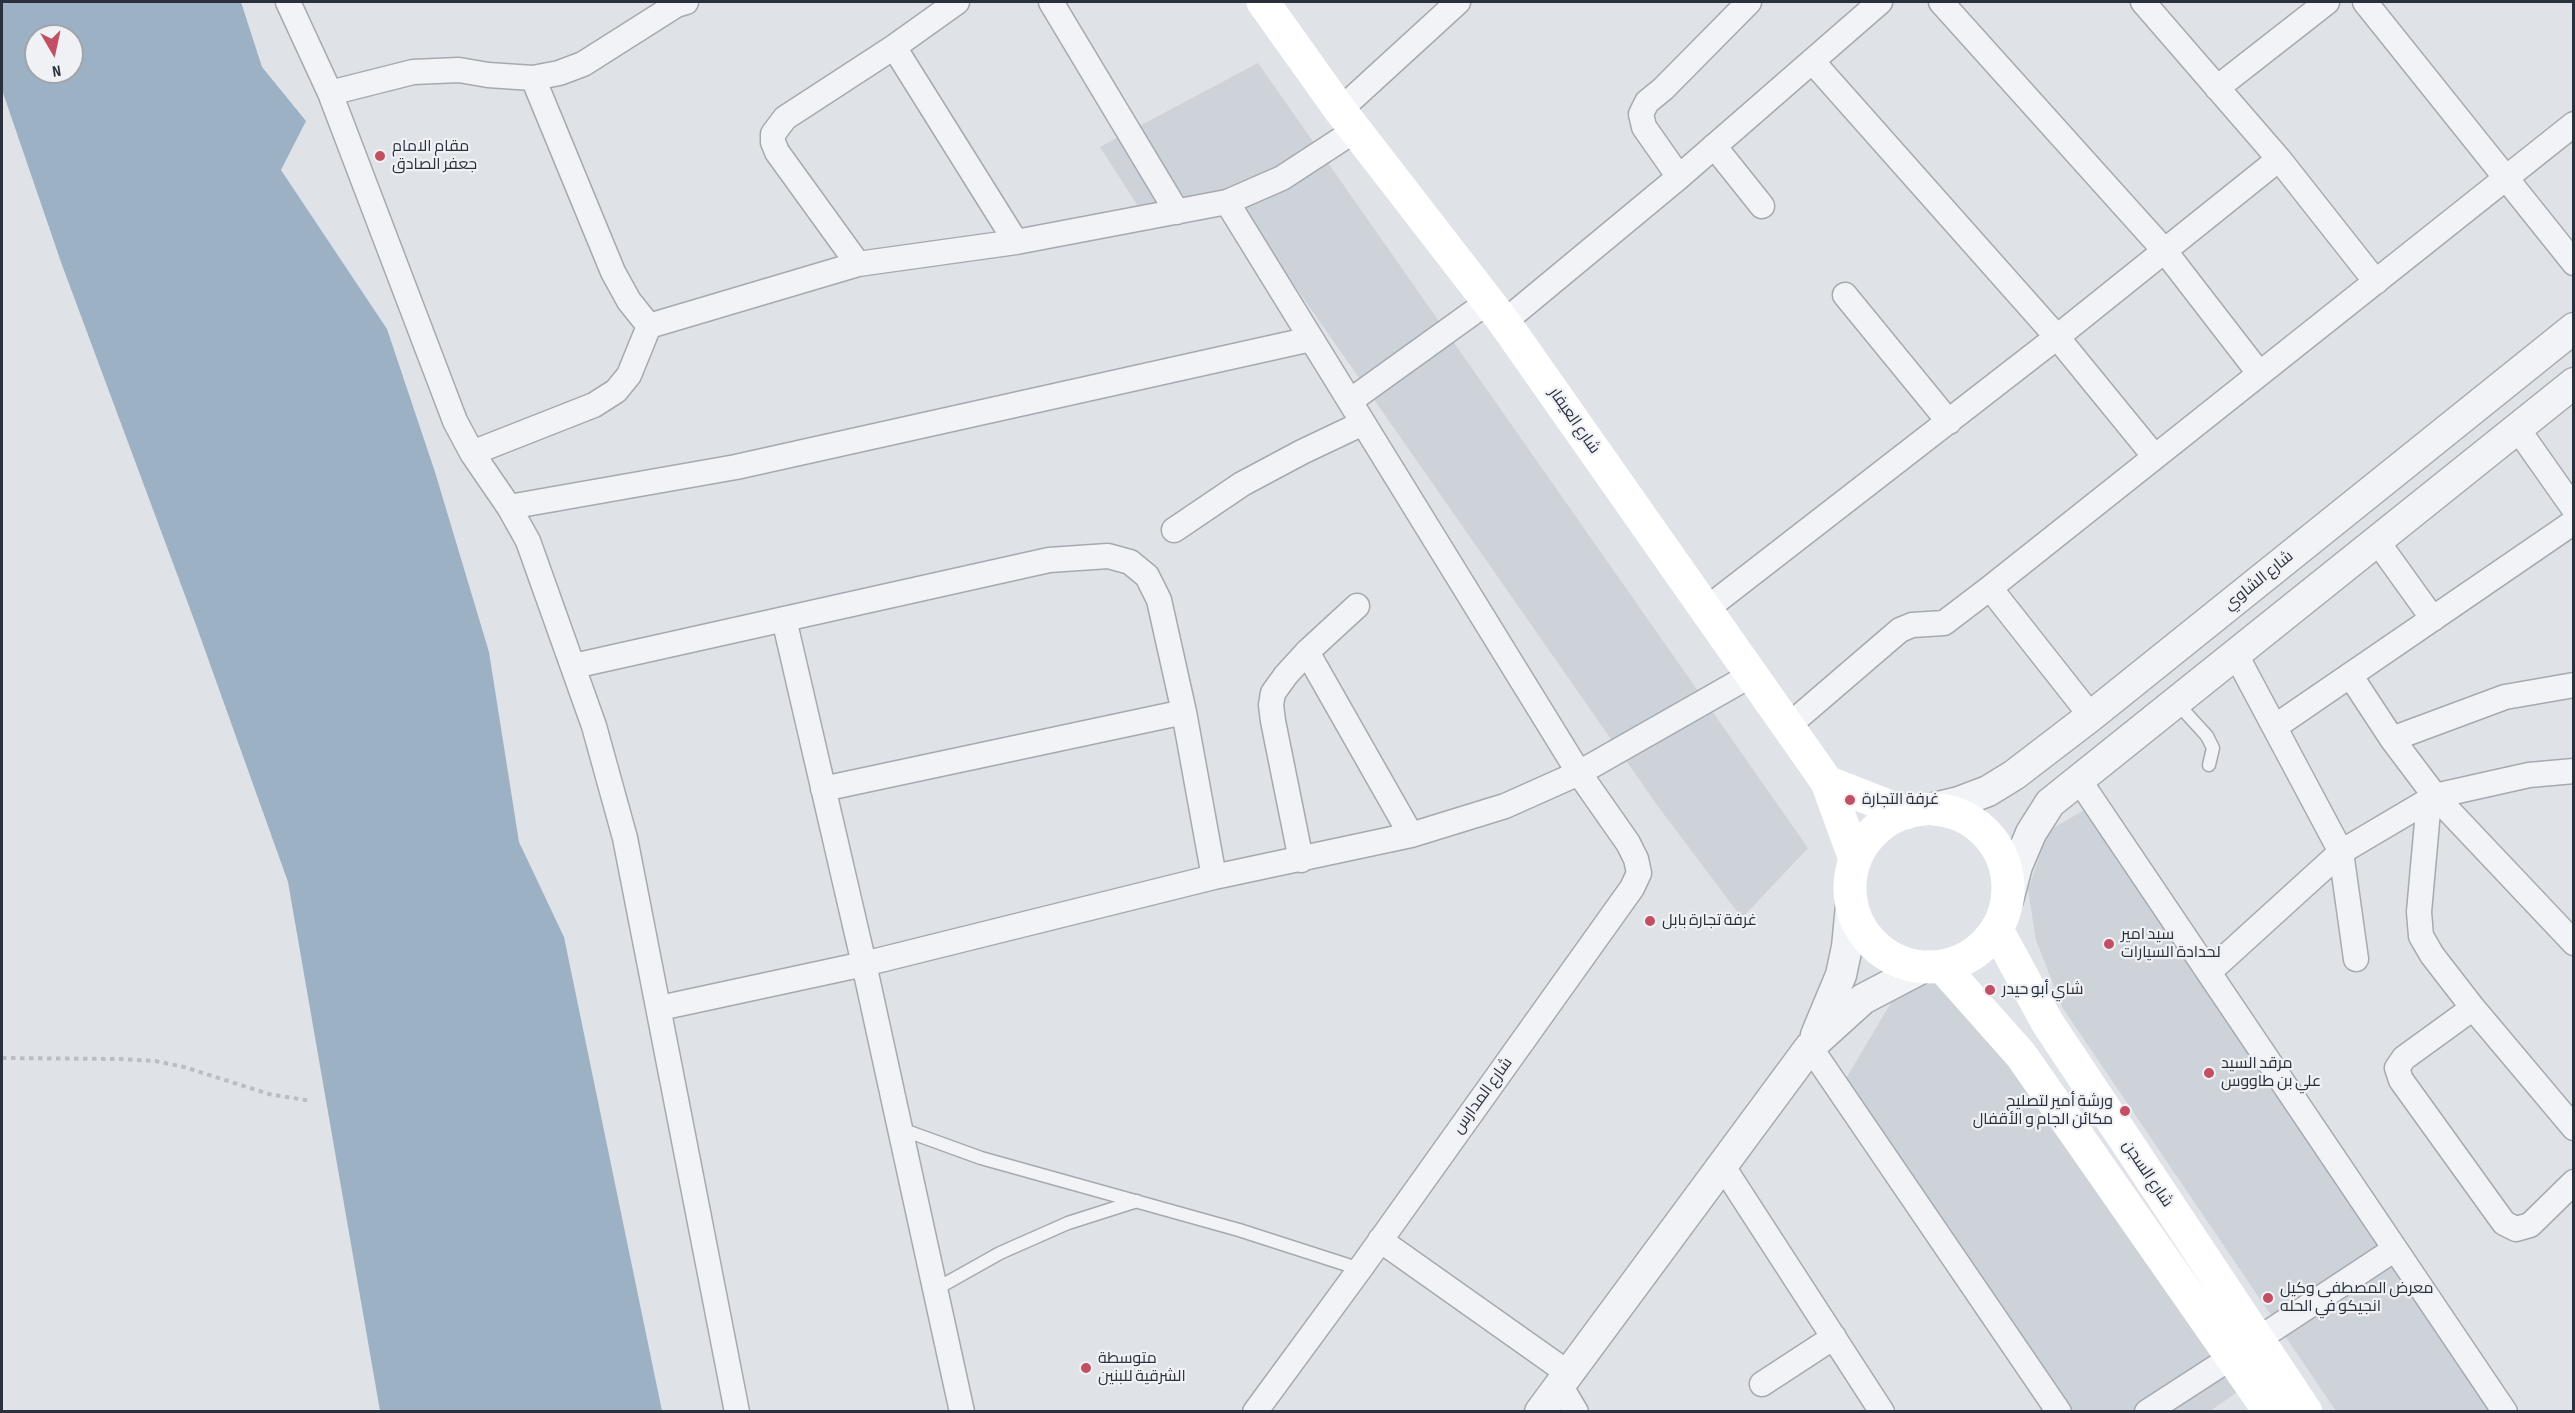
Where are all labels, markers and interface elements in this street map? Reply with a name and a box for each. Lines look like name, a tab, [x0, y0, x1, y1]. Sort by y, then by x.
north arrow	[24, 24, 84, 84]
text: N	[51, 60, 62, 80]
place label: مقام الامام جعفر الصادق	[392, 137, 477, 175]
marker: مقام الامام جعفر الصادق	[373, 149, 387, 163]
street label: شارع العيفار	[1544, 384, 1604, 458]
street label: شارع الشاوي	[2220, 547, 2298, 615]
place label: غرفة التجارة	[1862, 790, 1939, 810]
marker: غرفة التجارة	[1843, 793, 1857, 807]
place label: غرفة تجارة بابل	[1662, 911, 1757, 931]
marker: غرفة تجارة بابل	[1643, 914, 1657, 928]
place label: سيد امير لحدادة السيارات	[2121, 925, 2221, 963]
marker: سيد امير لحدادة السيارات	[2102, 937, 2116, 951]
place label: شاي أبو حيدر	[2002, 980, 2084, 1000]
marker: شاي أبو حيدر	[1983, 983, 1997, 997]
street label: شارع المدارس	[1449, 1054, 1517, 1138]
place label: مرقد السيد علي بن طاووس	[2221, 1054, 2321, 1092]
marker: مرقد السيد علي بن طاووس	[2202, 1066, 2216, 1080]
place label: ورشة أمير لتصليح مكائن الجام و الأقفال	[1973, 1092, 2113, 1130]
marker: ورشة أمير لتصليح مكائن الجام و الأقفال	[2118, 1104, 2132, 1118]
street label: شارع السجن	[2118, 1137, 2176, 1211]
place label: معرض المصطفى وكيل انجيكو في الحله	[2280, 1279, 2434, 1317]
marker: معرض المصطفى وكيل انجيكو في الحله	[2261, 1291, 2275, 1305]
place label: متوسطة الشرقية للبنين	[1098, 1349, 1186, 1387]
marker: متوسطة الشرقية للبنين	[1079, 1361, 1093, 1375]

